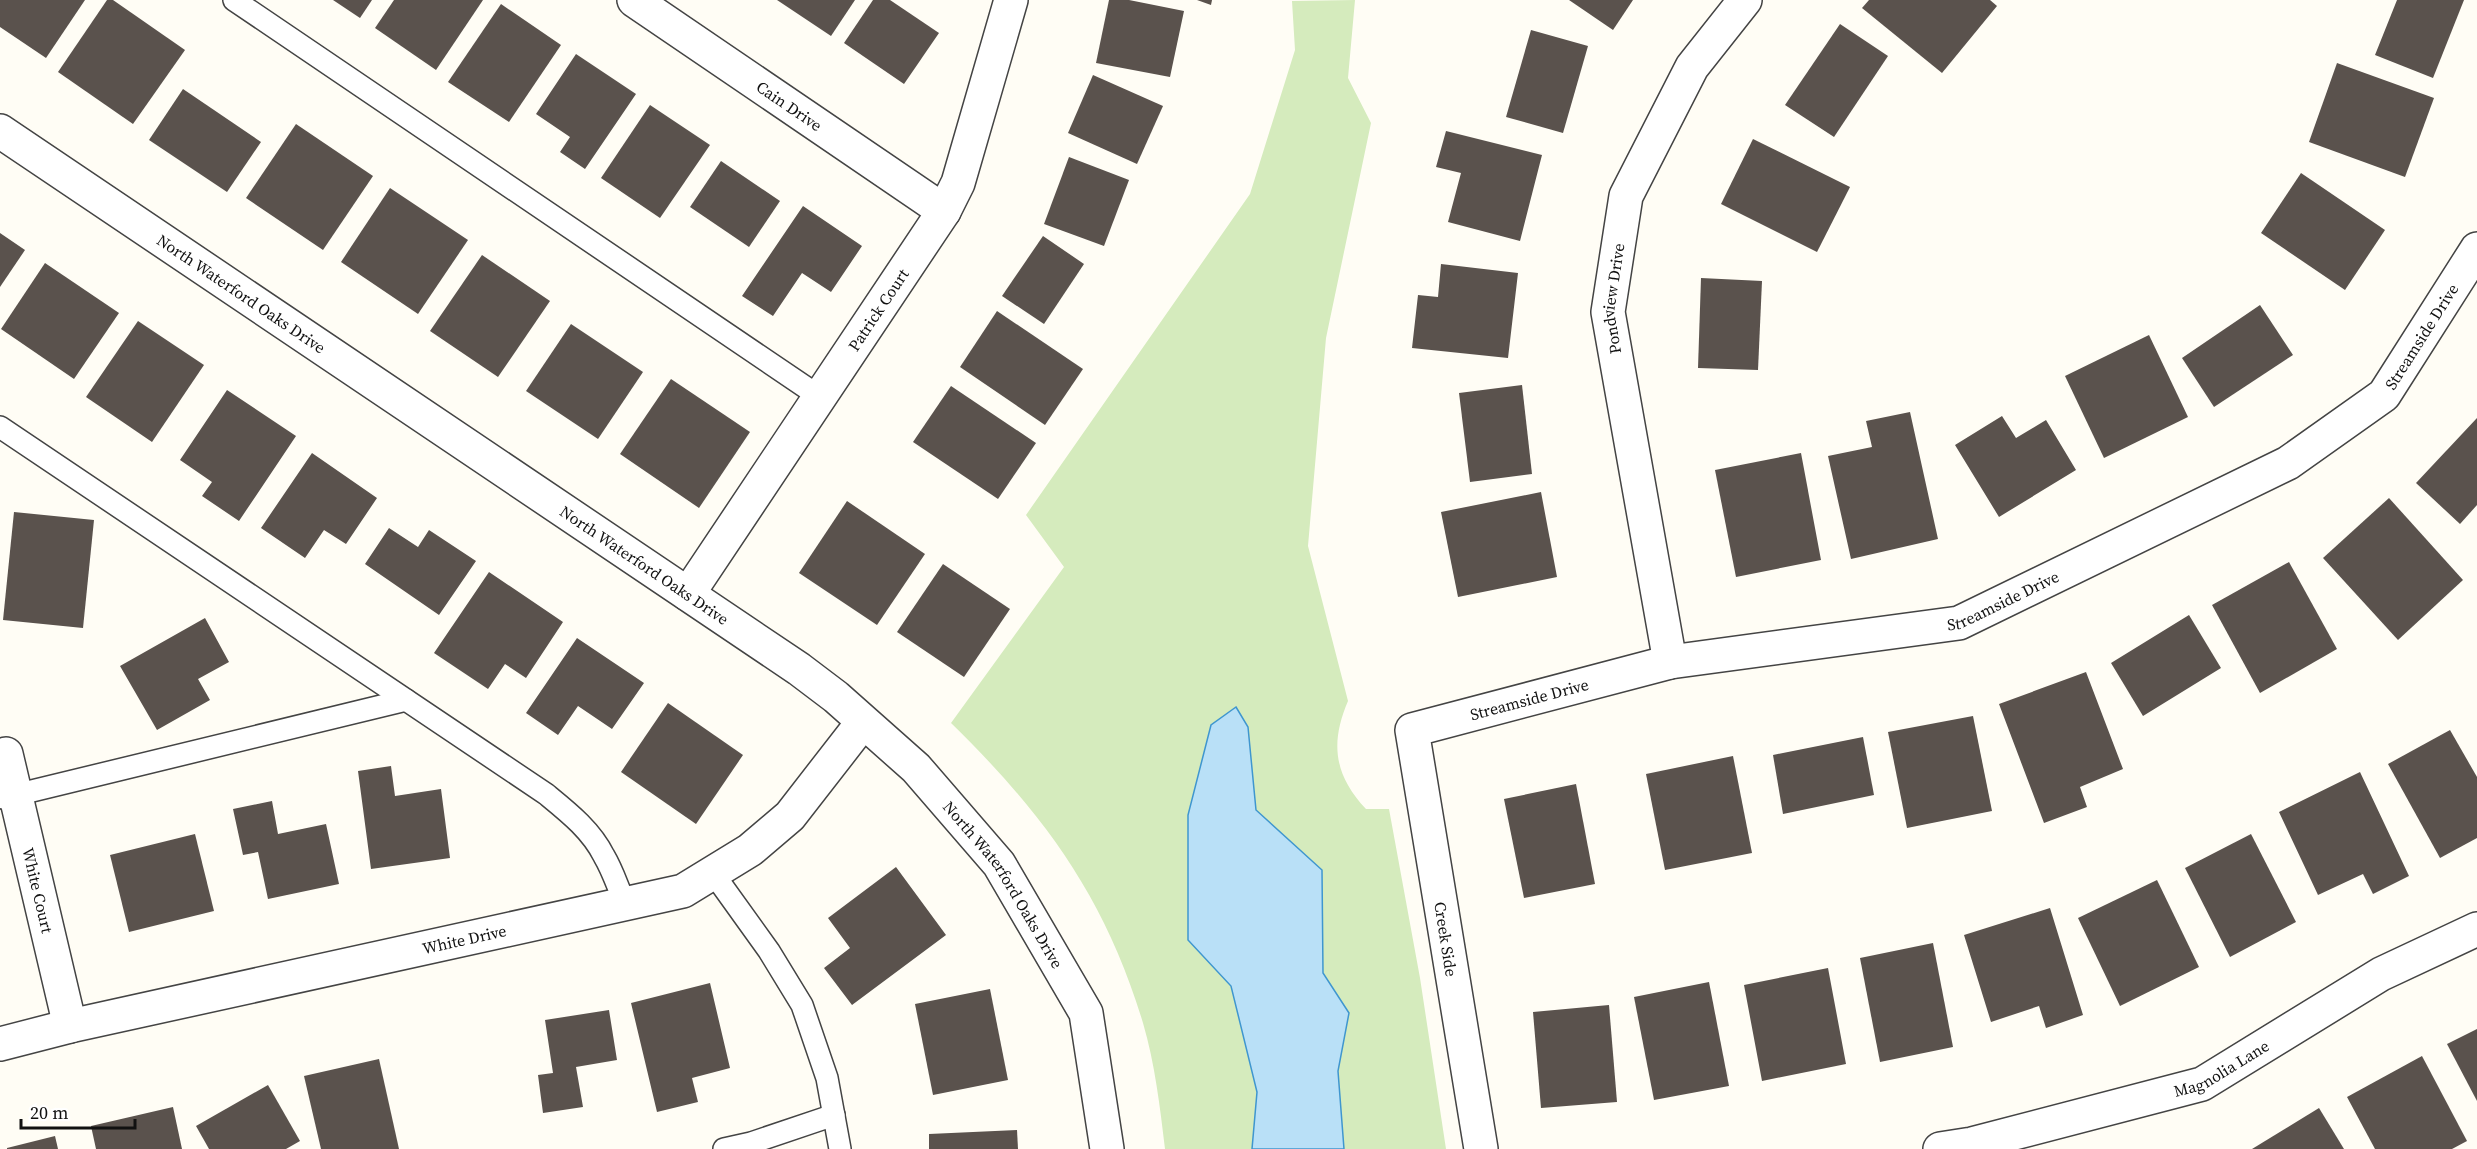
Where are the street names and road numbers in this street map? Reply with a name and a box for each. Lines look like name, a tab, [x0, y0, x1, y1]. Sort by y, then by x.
street label: Cain Drive	[752, 76, 827, 136]
street label: North Waterford Oaks Drive	[153, 229, 330, 358]
street label: Pondview Drive	[1597, 242, 1630, 356]
street label: Patrick Court	[843, 263, 914, 355]
street label: Streamside Drive	[2379, 279, 2463, 394]
street label: North Waterford Oaks Drive	[556, 500, 733, 630]
street label: Streamside Drive	[1946, 565, 2063, 635]
street label: Streamside Drive	[1468, 673, 1591, 725]
street label: North Waterford Oaks Drive	[938, 796, 1069, 972]
street label: White Court	[17, 845, 59, 936]
street label: Creek Side	[1429, 900, 1463, 978]
street label: White Drive	[420, 919, 508, 959]
street label: Magnolia Lane	[2171, 1034, 2273, 1102]

